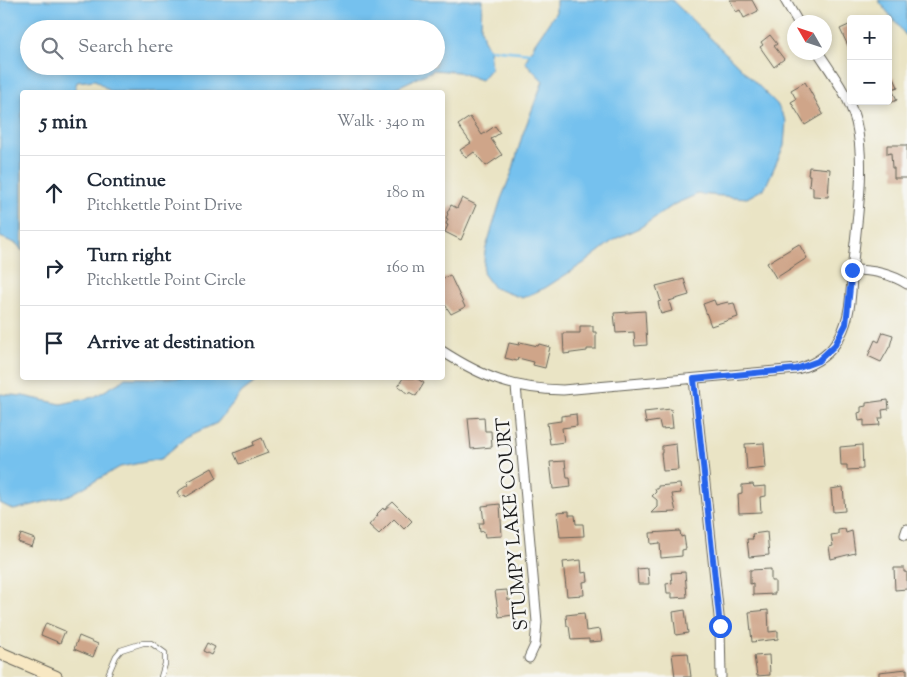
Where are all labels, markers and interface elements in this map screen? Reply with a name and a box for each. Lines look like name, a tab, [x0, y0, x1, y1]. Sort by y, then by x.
north arrow	[787, 15, 832, 60]
map controls	[847, 15, 892, 105]
button: +	[847, 15, 892, 60]
search box	[20, 20, 445, 75]
icon: search	[38, 34, 66, 62]
text: Search here	[78, 34, 173, 61]
button: −	[847, 60, 892, 105]
text: 5 min	[40, 108, 87, 138]
text: Walk · 340 m	[337, 111, 425, 134]
text: Continue	[87, 168, 166, 195]
icon: ahead	[40, 179, 68, 207]
text: 180 m	[386, 182, 425, 205]
text: Pitchkettle Point Drive	[87, 195, 243, 218]
text: Turn right	[87, 243, 171, 270]
icon: right	[40, 254, 68, 282]
text: 160 m	[387, 257, 425, 280]
route end	[841, 259, 864, 282]
text: Pitchkettle Point Circle	[87, 270, 246, 293]
icon: arrive	[40, 329, 68, 357]
text: Arrive at destination	[87, 330, 255, 357]
street label: STUMPY LAKE COURT	[491, 416, 536, 631]
route start	[709, 615, 732, 638]

